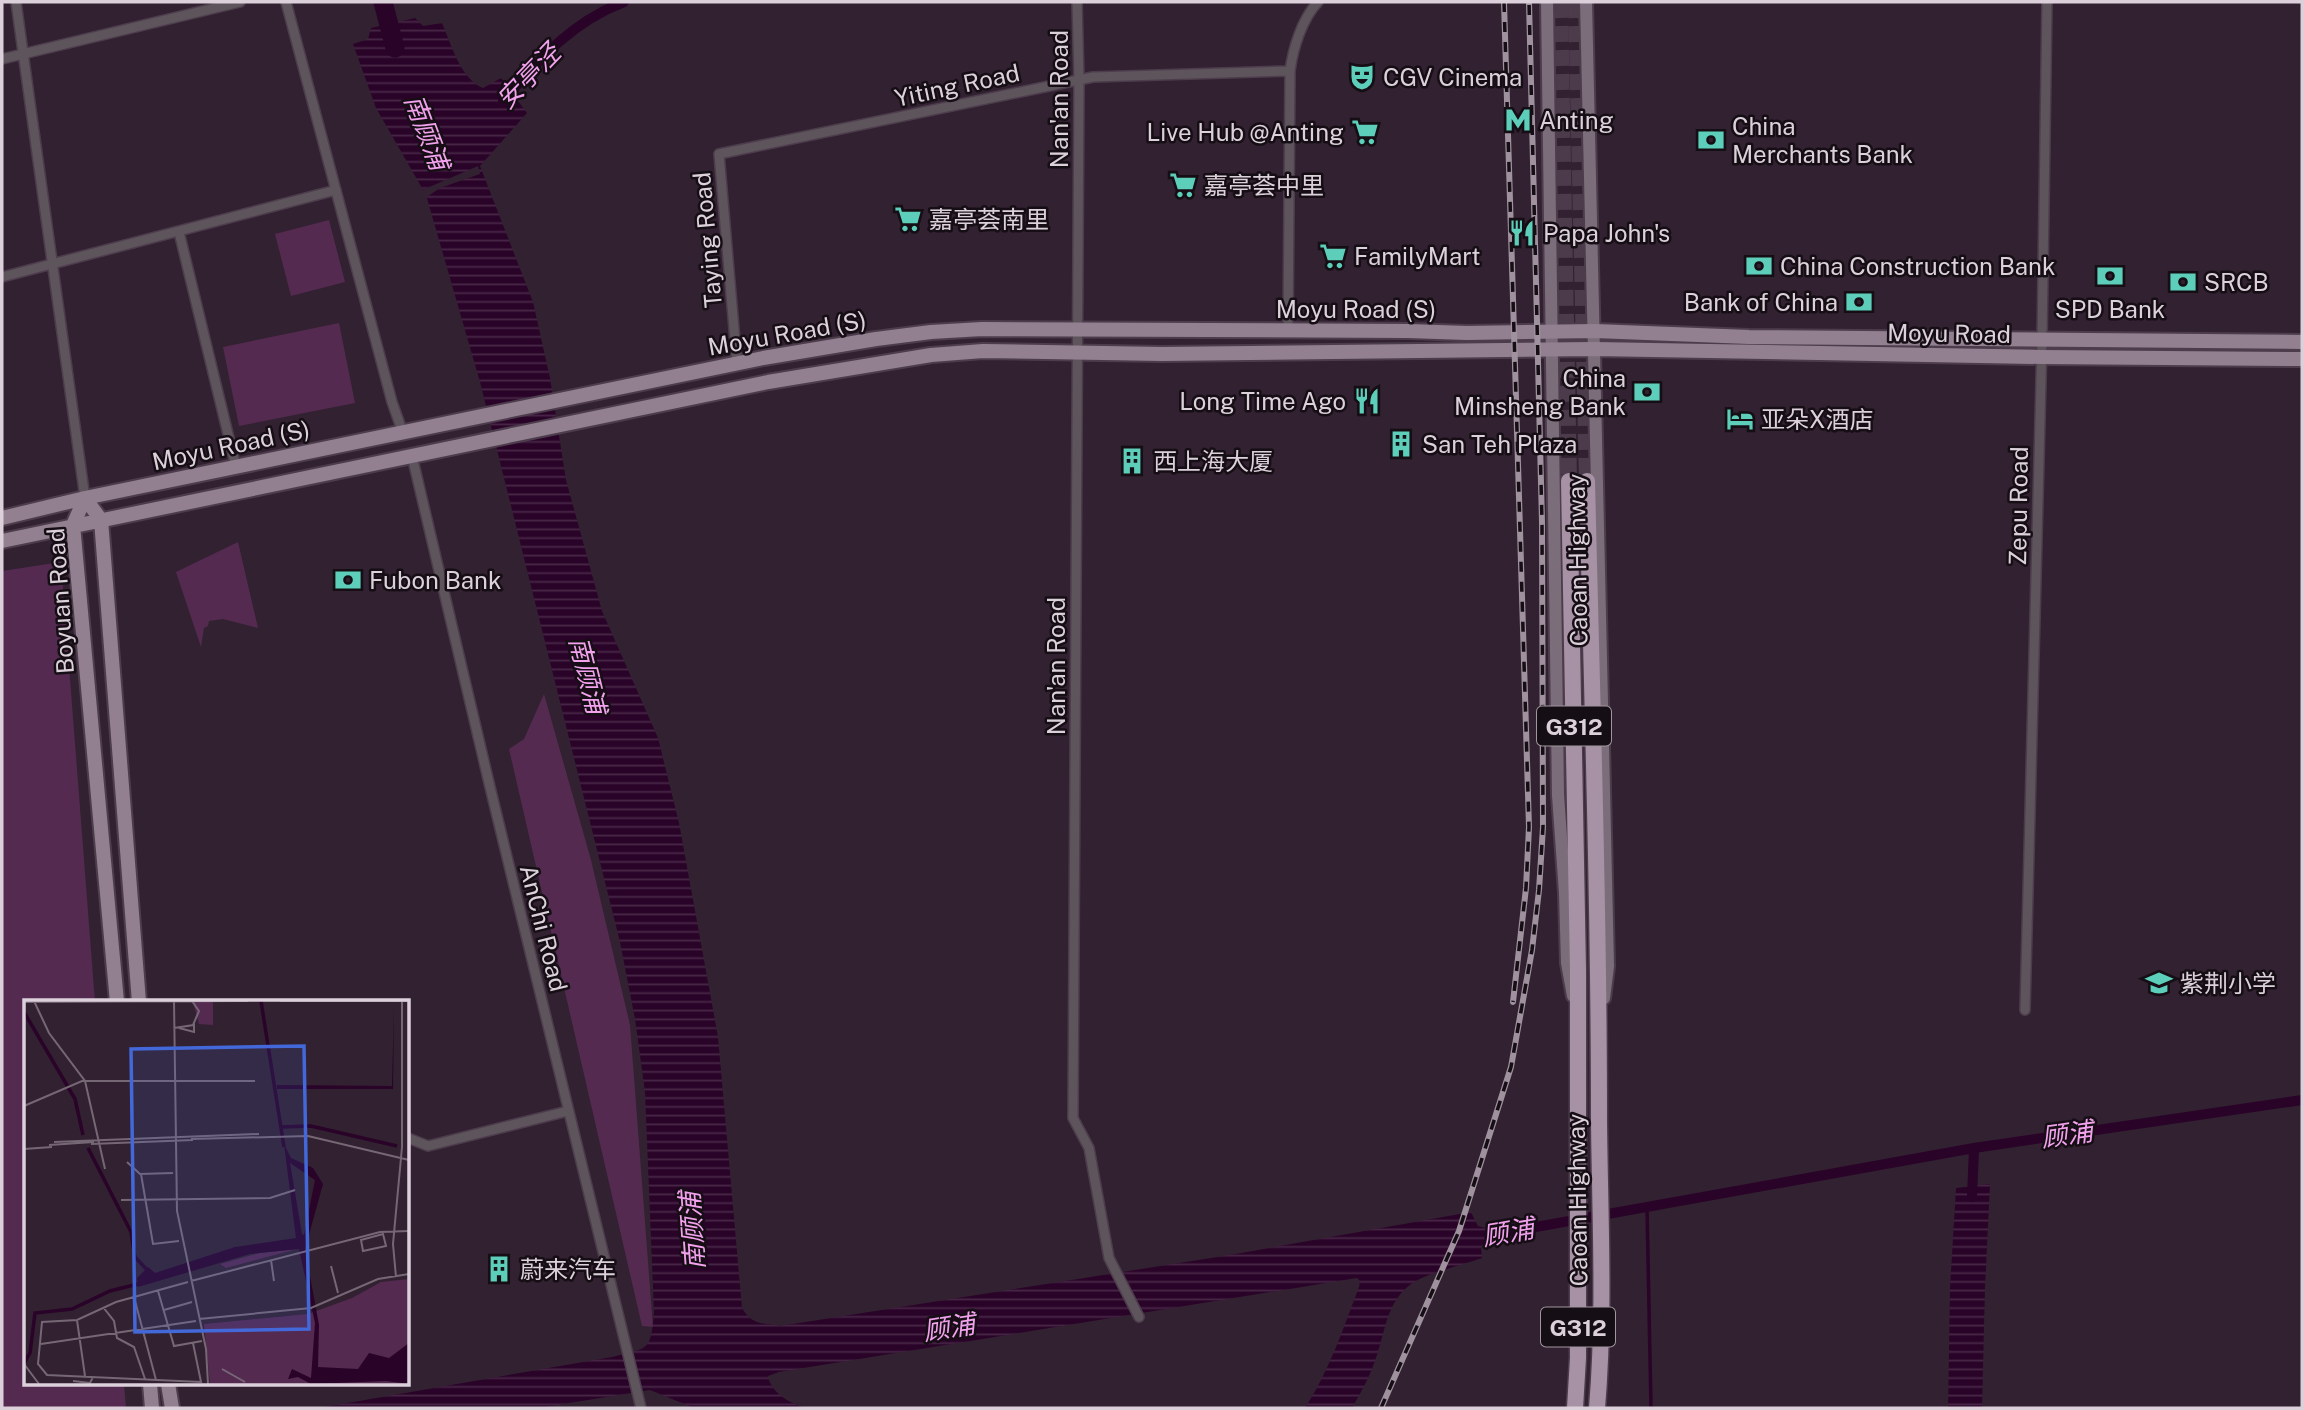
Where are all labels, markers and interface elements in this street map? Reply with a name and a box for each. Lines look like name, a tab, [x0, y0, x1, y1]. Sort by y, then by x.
street label: Nan'an Road	[1045, 30, 1073, 168]
water label: 安亭泾	[490, 35, 568, 115]
street label: Yiting Road	[892, 58, 1022, 112]
theatre icon: CGV Cinema	[1347, 62, 1377, 92]
place label: CGV Cinema	[1383, 63, 1522, 91]
water label: 南顾浦	[399, 90, 457, 178]
metro station icon: Anting	[1503, 105, 1533, 135]
place label: Anting	[1539, 106, 1614, 134]
place label: China Merchants Bank	[1732, 112, 1913, 168]
supermarket icon: Live Hub @Anting	[1350, 117, 1380, 147]
place label: Live Hub @Anting	[1146, 118, 1344, 146]
bank icon: China Merchants Bank	[1696, 125, 1726, 155]
supermarket icon: 嘉亭荟中里	[1168, 170, 1198, 200]
street label: Taying Road	[687, 171, 727, 309]
place label: 嘉亭荟中里	[1204, 171, 1324, 199]
supermarket icon: 嘉亭荟南里	[893, 204, 923, 234]
place label: 嘉亭荟南里	[929, 205, 1049, 233]
restaurant icon: Papa John's	[1507, 218, 1537, 248]
place label: Papa John's	[1543, 219, 1670, 247]
supermarket icon: FamilyMart	[1318, 241, 1348, 271]
place label: FamilyMart	[1354, 242, 1481, 270]
bank icon: China Construction Bank	[1744, 251, 1774, 281]
place label: China Construction Bank	[1780, 252, 2055, 280]
bank icon: SPD Bank	[2095, 261, 2125, 291]
bank icon: SRCB	[2168, 267, 2198, 297]
place label: SRCB	[2204, 268, 2269, 296]
bank icon: Bank of China	[1844, 287, 1874, 317]
place label: Bank of China	[1684, 288, 1838, 316]
street label: Moyu Road (S)	[1276, 295, 1436, 323]
place label: SPD Bank	[2055, 295, 2165, 323]
street label: Moyu Road (S)	[706, 305, 868, 361]
street label: Moyu Road	[1887, 318, 2011, 348]
place label: China Minsheng Bank	[1454, 364, 1626, 420]
bank icon: China Minsheng Bank	[1632, 377, 1662, 407]
restaurant icon: Long Time Ago	[1352, 386, 1382, 416]
place label: Long Time Ago	[1179, 387, 1346, 415]
hotel icon: 亚朵X酒店	[1725, 404, 1755, 434]
place label: 亚朵X酒店	[1761, 405, 1874, 433]
street label: Moyu Road (S)	[150, 415, 312, 475]
building icon: San Teh Plaza	[1386, 429, 1416, 459]
place label: San Teh Plaza	[1422, 430, 1577, 458]
building icon: 西上海大厦	[1117, 446, 1147, 476]
street label: Zepu Road	[2003, 446, 2033, 566]
place label: 西上海大厦	[1153, 447, 1273, 475]
street label: Caoan Highway	[1561, 473, 1593, 647]
street label: Boyuan Road	[41, 527, 79, 675]
bank icon: Fubon Bank	[333, 565, 363, 595]
place label: Fubon Bank	[369, 566, 501, 594]
street label: Nan'an Road	[1042, 597, 1070, 735]
water label: 南顾浦	[564, 633, 613, 720]
road number: G312	[1537, 706, 1611, 746]
street label: AnChi Road	[515, 862, 573, 994]
school or university icon: 紫荆小学	[2144, 968, 2174, 998]
place label: 紫荆小学	[2180, 969, 2276, 997]
inset map	[24, 1000, 410, 1386]
street label: Caoan Highway	[1561, 1113, 1593, 1287]
water label: 顾浦	[2039, 1114, 2099, 1153]
water label: 南顾浦	[674, 1187, 710, 1271]
water label: 顾浦	[1480, 1212, 1540, 1252]
building icon: 蔚来汽车	[484, 1254, 514, 1284]
place label: 蔚来汽车	[520, 1255, 616, 1283]
water label: 顾浦	[921, 1307, 981, 1346]
road number: G312	[1541, 1308, 1615, 1346]

